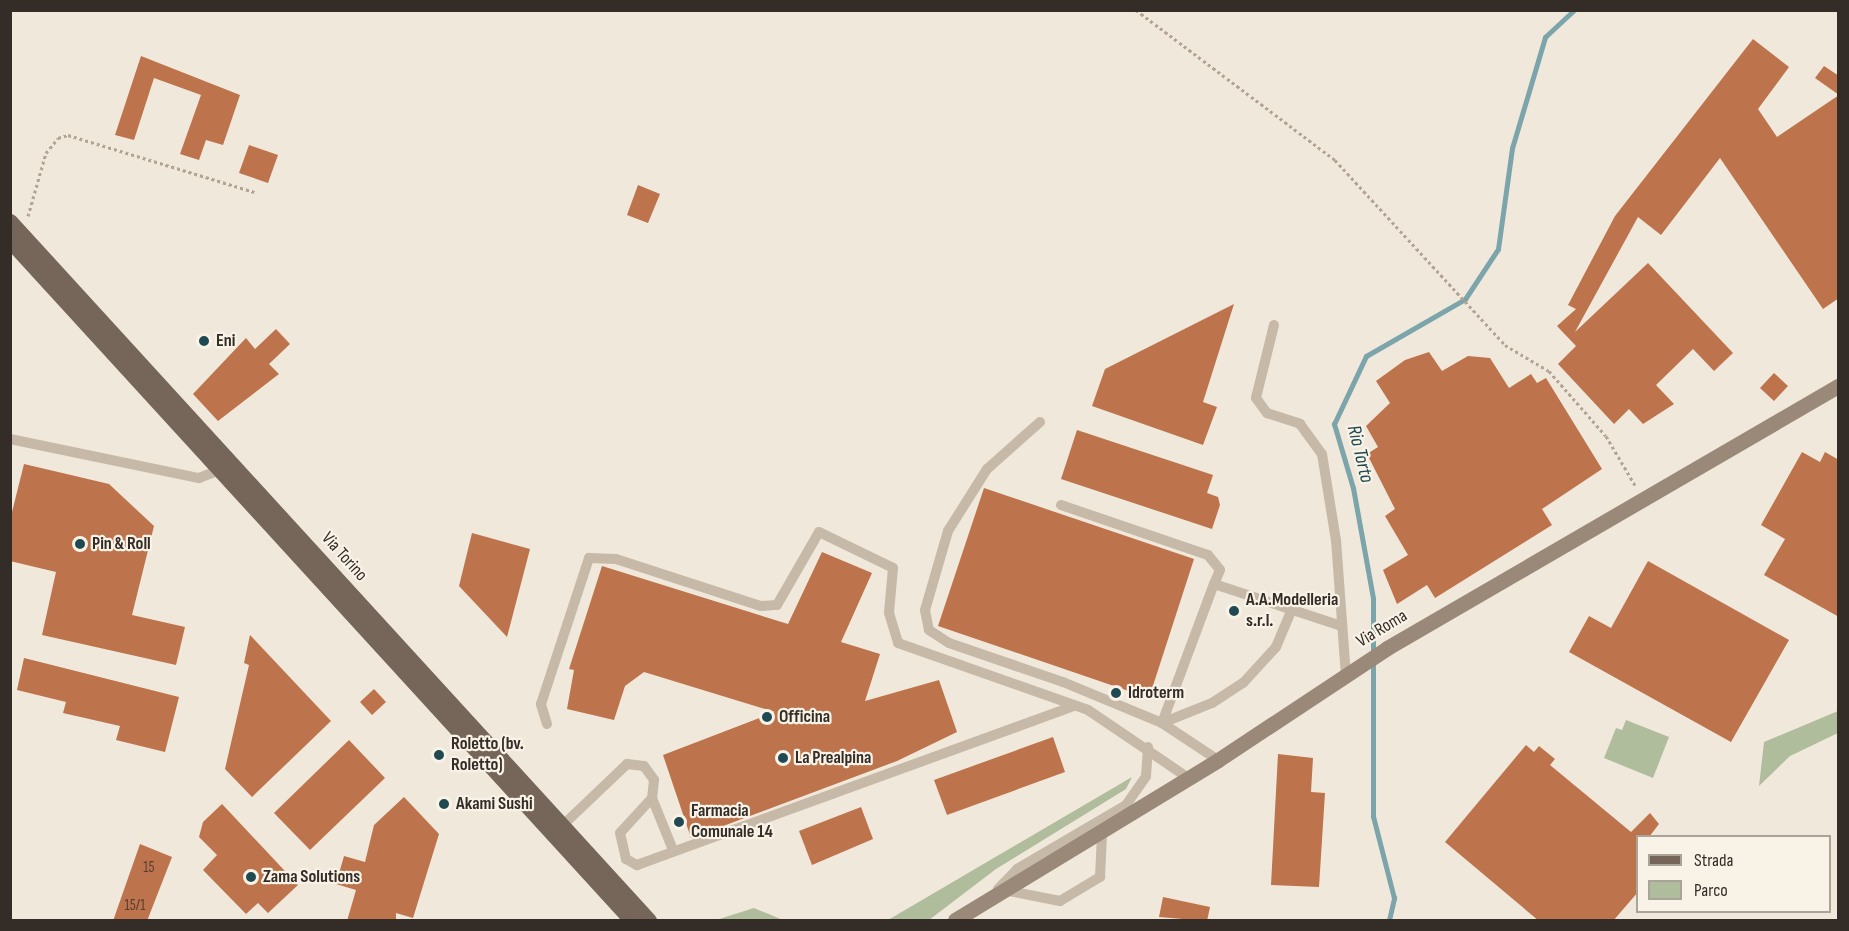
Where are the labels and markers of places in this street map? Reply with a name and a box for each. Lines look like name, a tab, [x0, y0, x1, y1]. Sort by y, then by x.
place label: Eni	[216, 330, 235, 352]
marker: Eni	[197, 334, 211, 348]
place label: Pin & Roll	[92, 533, 151, 555]
marker: Pin & Roll	[73, 537, 87, 551]
place label: A.A.Modelleria s.r.l.	[1246, 590, 1338, 632]
marker: A.A.Modelleria s.r.l.	[1227, 604, 1241, 618]
place label: Idroterm	[1128, 682, 1184, 704]
marker: Idroterm	[1109, 686, 1123, 700]
place label: Officina	[779, 706, 830, 728]
marker: Officina	[760, 710, 774, 724]
place label: Roletto (bv. Roletto)	[451, 734, 524, 777]
place label: La Prealpina	[795, 747, 871, 769]
marker: Roletto (bv. Roletto)	[432, 748, 446, 762]
marker: La Prealpina	[776, 751, 790, 765]
place label: Akami Sushi	[456, 793, 533, 815]
marker: Akami Sushi	[437, 797, 451, 811]
place label: Farmacia Comunale 14	[691, 801, 773, 844]
marker: Farmacia Comunale 14	[672, 815, 686, 829]
place label: Zama Solutions	[263, 866, 360, 888]
marker: Zama Solutions	[244, 870, 258, 884]

